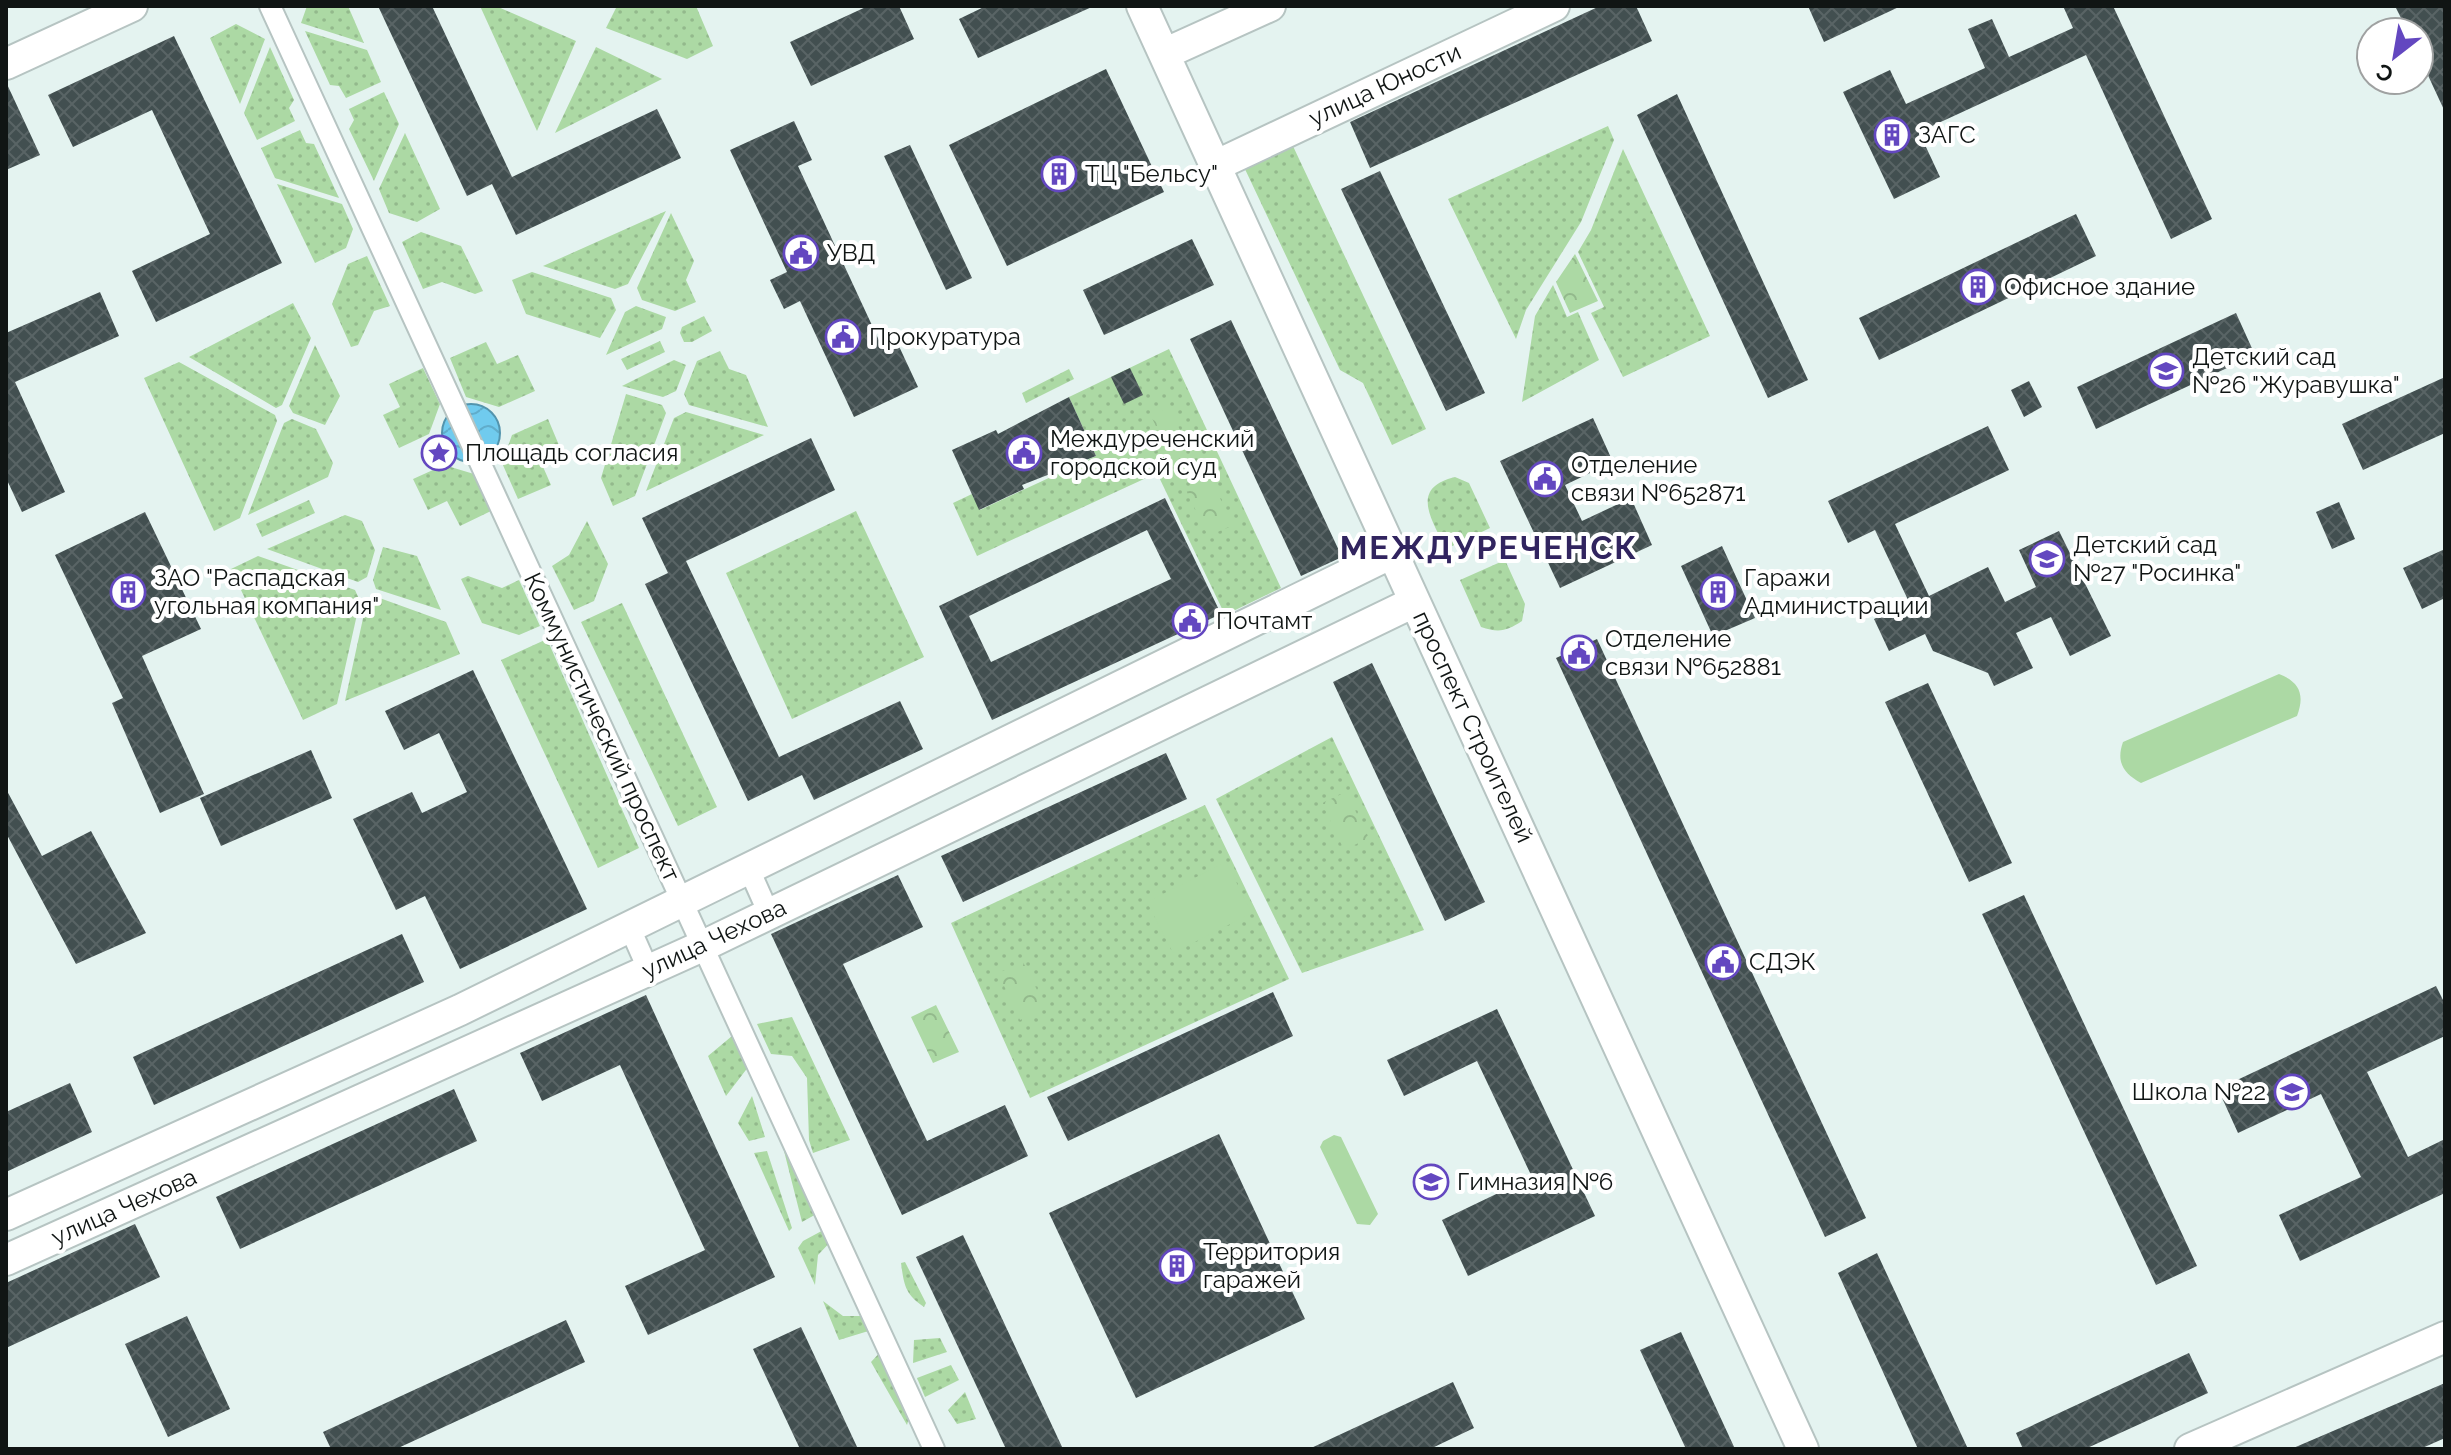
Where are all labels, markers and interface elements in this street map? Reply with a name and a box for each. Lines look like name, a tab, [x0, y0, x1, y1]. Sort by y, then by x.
north arrow	[2355, 16, 2435, 96]
street label: улица Юности	[1304, 37, 1466, 132]
text: С	[2372, 58, 2398, 88]
building icon: ЗАГС	[1873, 116, 1911, 154]
place label: ЗАГС	[1918, 120, 1976, 149]
building icon: ТЦ "Бельсу"	[1040, 155, 1078, 193]
place label: ТЦ "Бельсу"	[1085, 159, 1218, 188]
public building icon: УВД	[782, 234, 820, 272]
place label: УВД	[827, 238, 876, 267]
building icon: Офисное здание	[1959, 268, 1997, 306]
place label: Офисное здание	[2004, 272, 2195, 301]
public building icon: Прокуратура	[824, 318, 862, 356]
place label: Прокуратура	[869, 322, 1021, 351]
place label: Детский сад №26 "Журавушка"	[2192, 342, 2400, 399]
school or university icon: Детский сад №26 "Журавушка"	[2147, 352, 2185, 390]
place label: Междуреченский городской суд	[1050, 424, 1254, 481]
place icon: Площадь согласия	[420, 434, 458, 472]
public building icon: Междуреченский городской суд	[1005, 434, 1043, 472]
place label: Площадь согласия	[465, 438, 678, 467]
place label: Отделение связи №652871	[1571, 450, 1746, 507]
public building icon: Отделение связи №652871	[1526, 460, 1564, 498]
district label: МЕЖДУРЕЧЕНСК	[1340, 529, 1638, 566]
place label: Детский сад №27 "Росинка"	[2073, 530, 2241, 587]
school or university icon: Детский сад №27 "Росинка"	[2028, 540, 2066, 578]
place label: ЗАО "Распадская угольная компания"	[154, 563, 379, 620]
place label: Гаражи Администрации	[1744, 563, 1928, 620]
street label: Коммунистический проспект	[518, 568, 687, 886]
building icon: ЗАО "Распадская угольная компания"	[109, 573, 147, 611]
building icon: Гаражи Администрации	[1699, 573, 1737, 611]
public building icon: Почтамт	[1171, 602, 1209, 640]
place label: Почтамт	[1216, 606, 1313, 635]
street label: проспект Строителей	[1407, 606, 1540, 847]
place label: Отделение связи №652881	[1605, 624, 1781, 681]
public building icon: Отделение связи №652881	[1560, 634, 1598, 672]
street label: улица Чехова	[637, 892, 791, 985]
public building icon: СДЭК	[1704, 943, 1742, 981]
place label: СДЭК	[1749, 947, 1816, 976]
school or university icon: Школа №22	[2273, 1073, 2311, 1111]
place label: Школа №22	[2132, 1077, 2266, 1106]
street label: улица Чехова	[47, 1162, 201, 1251]
school or university icon: Гимназия №6	[1412, 1163, 1450, 1201]
place label: Гимназия №6	[1457, 1167, 1613, 1196]
place label: Территория гаражей	[1203, 1237, 1340, 1294]
building icon: Территория гаражей	[1158, 1247, 1196, 1285]

